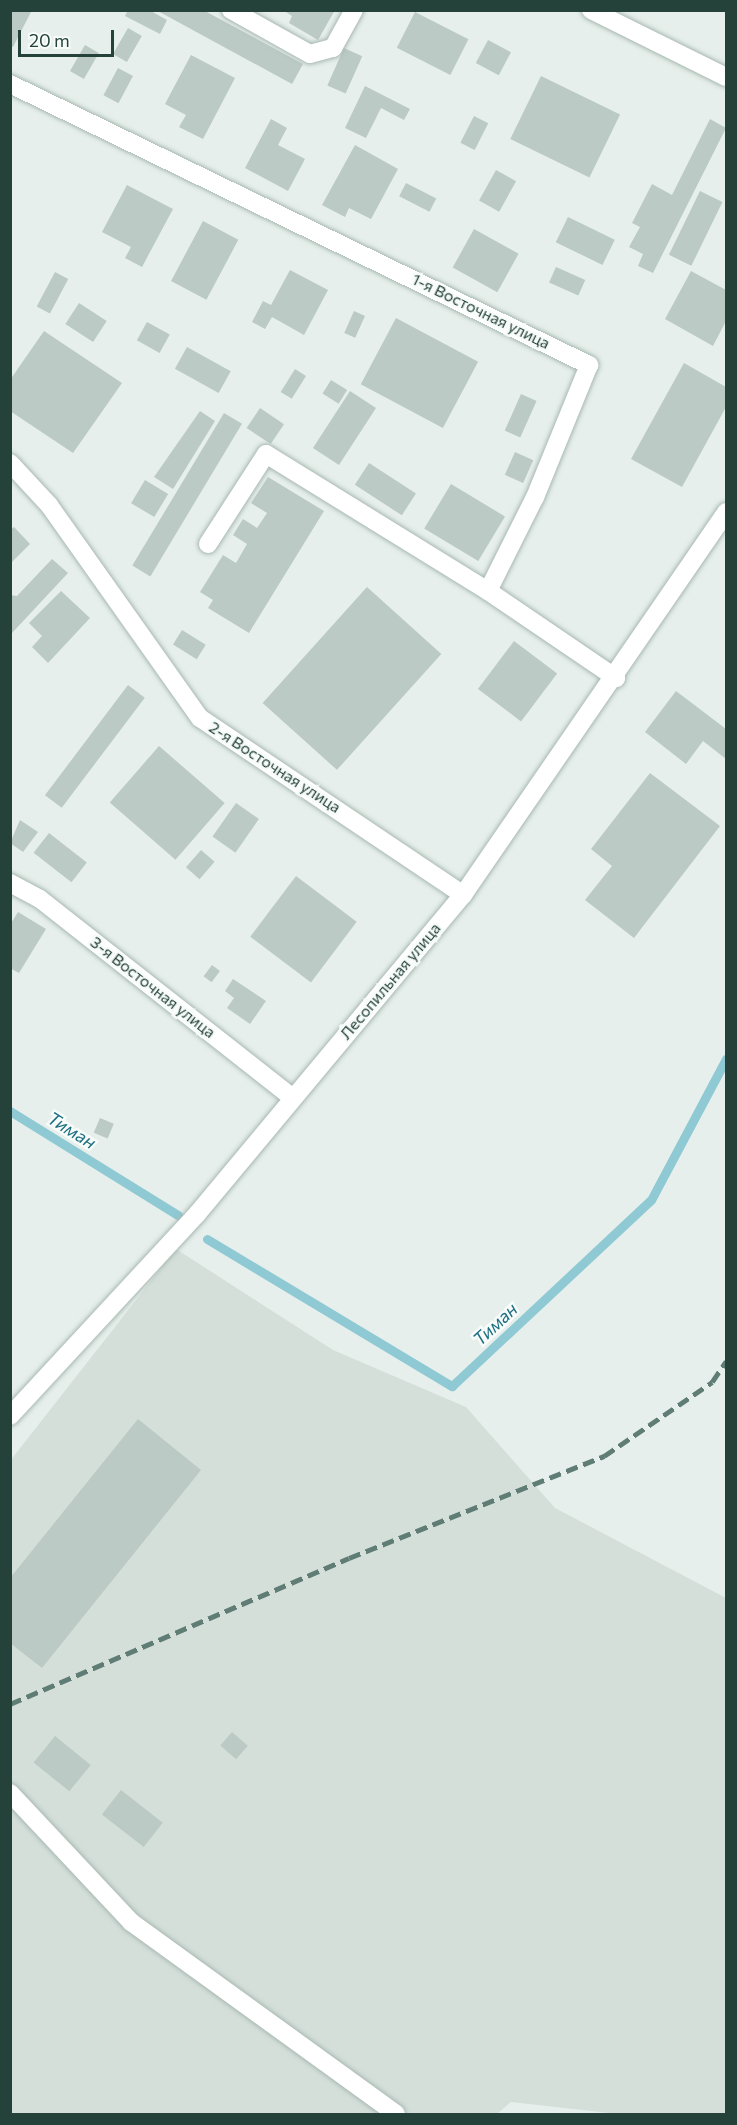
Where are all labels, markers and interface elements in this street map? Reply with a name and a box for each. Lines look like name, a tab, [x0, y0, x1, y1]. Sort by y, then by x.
scale bar	[21, 18, 117, 56]
text: 20 m	[29, 29, 70, 51]
street label: 1-я Восточная улица	[409, 269, 553, 353]
street label: 2-я Восточная улица	[206, 717, 344, 817]
street label: Лесопильная улица	[336, 919, 444, 1043]
street label: 3-я Восточная улица	[87, 932, 219, 1042]
water label: Тиман	[44, 1107, 100, 1153]
water label: Тиман	[468, 1298, 522, 1350]

